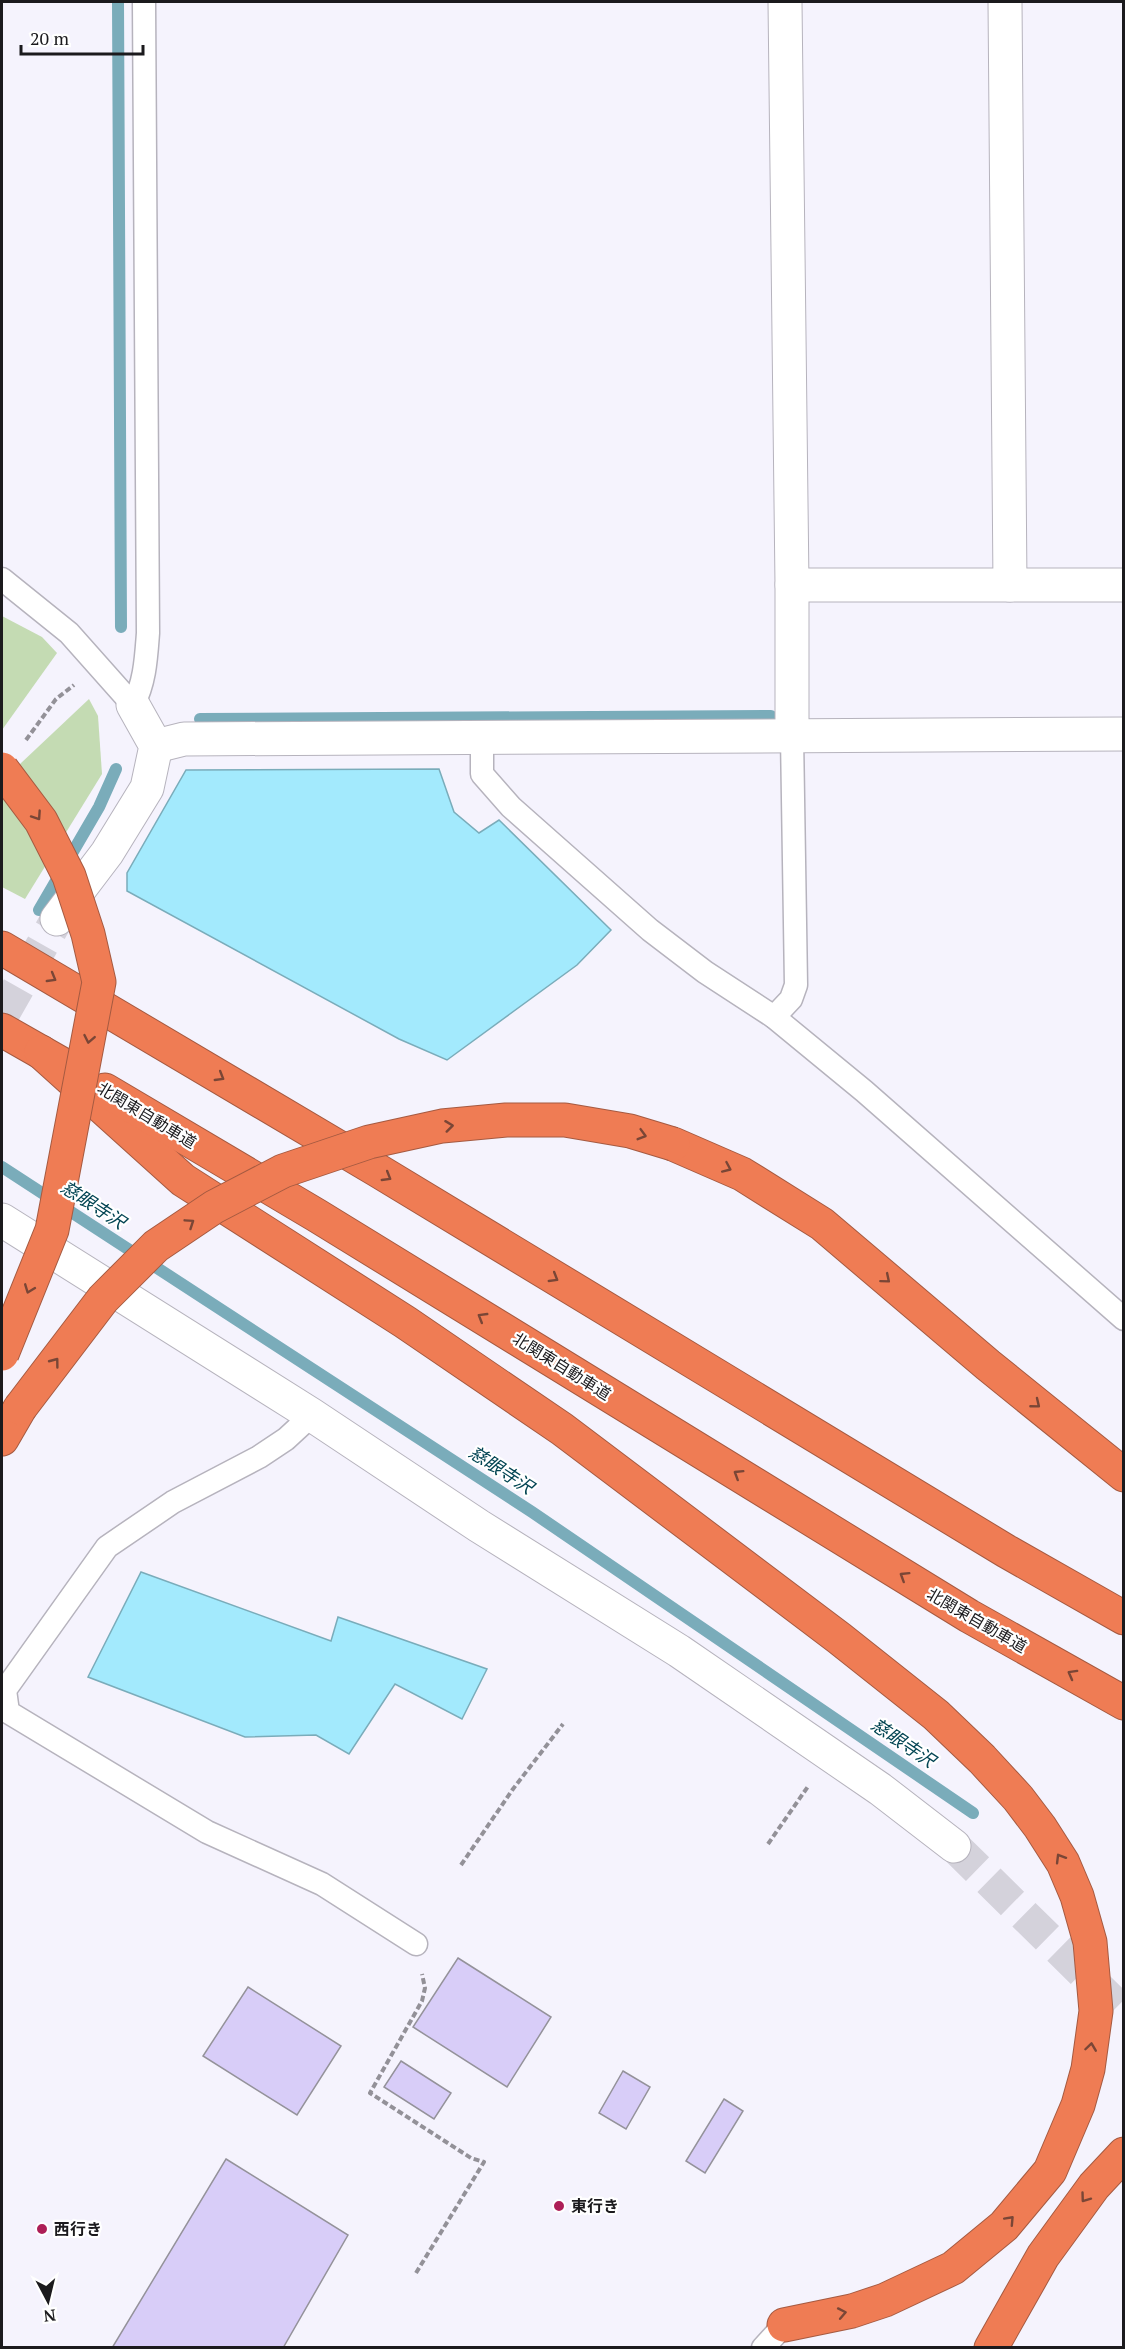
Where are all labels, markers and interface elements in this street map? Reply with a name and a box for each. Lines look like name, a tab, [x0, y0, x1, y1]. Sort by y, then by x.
scale bar	[21, 18, 142, 56]
text: 20 m	[30, 26, 70, 50]
one-way arrow	[29, 809, 40, 820]
one-way arrow	[46, 970, 56, 982]
one-way arrow	[83, 1035, 95, 1044]
one-way arrow	[214, 1069, 224, 1081]
street label: 北関東自動車道	[93, 1077, 201, 1153]
one-way arrow	[445, 1120, 454, 1132]
one-way arrow	[636, 1128, 647, 1140]
one-way arrow	[720, 1161, 731, 1173]
one-way arrow	[381, 1169, 391, 1181]
water label: 慈眼寺沢	[57, 1174, 132, 1235]
one-way arrow	[184, 1219, 195, 1230]
one-way arrow	[548, 1271, 558, 1282]
one-way arrow	[879, 1272, 890, 1283]
one-way arrow	[23, 1284, 36, 1294]
one-way arrow	[478, 1313, 488, 1325]
street label: 北関東自動車道	[509, 1327, 615, 1405]
one-way arrow	[48, 1358, 59, 1369]
one-way arrow	[1029, 1397, 1040, 1408]
water label: 慈眼寺沢	[465, 1439, 540, 1500]
one-way arrow	[734, 1470, 744, 1482]
one-way arrow	[900, 1572, 910, 1584]
street label: 北関東自動車道	[923, 1582, 1031, 1658]
one-way arrow	[1068, 1670, 1079, 1681]
water label: 慈眼寺沢	[867, 1712, 942, 1773]
one-way arrow	[1055, 1854, 1067, 1864]
one-way arrow	[1085, 2042, 1097, 2051]
one-way arrow	[1081, 2192, 1092, 2203]
place label: 東行き	[571, 2195, 619, 2217]
marker: 東行き	[552, 2199, 566, 2213]
one-way arrow	[1002, 2216, 1013, 2227]
place label: 西行き	[54, 2218, 102, 2240]
marker: 西行き	[35, 2222, 49, 2236]
north arrow	[18, 2271, 78, 2331]
text: N	[42, 2304, 57, 2328]
one-way arrow	[836, 2307, 846, 2320]

